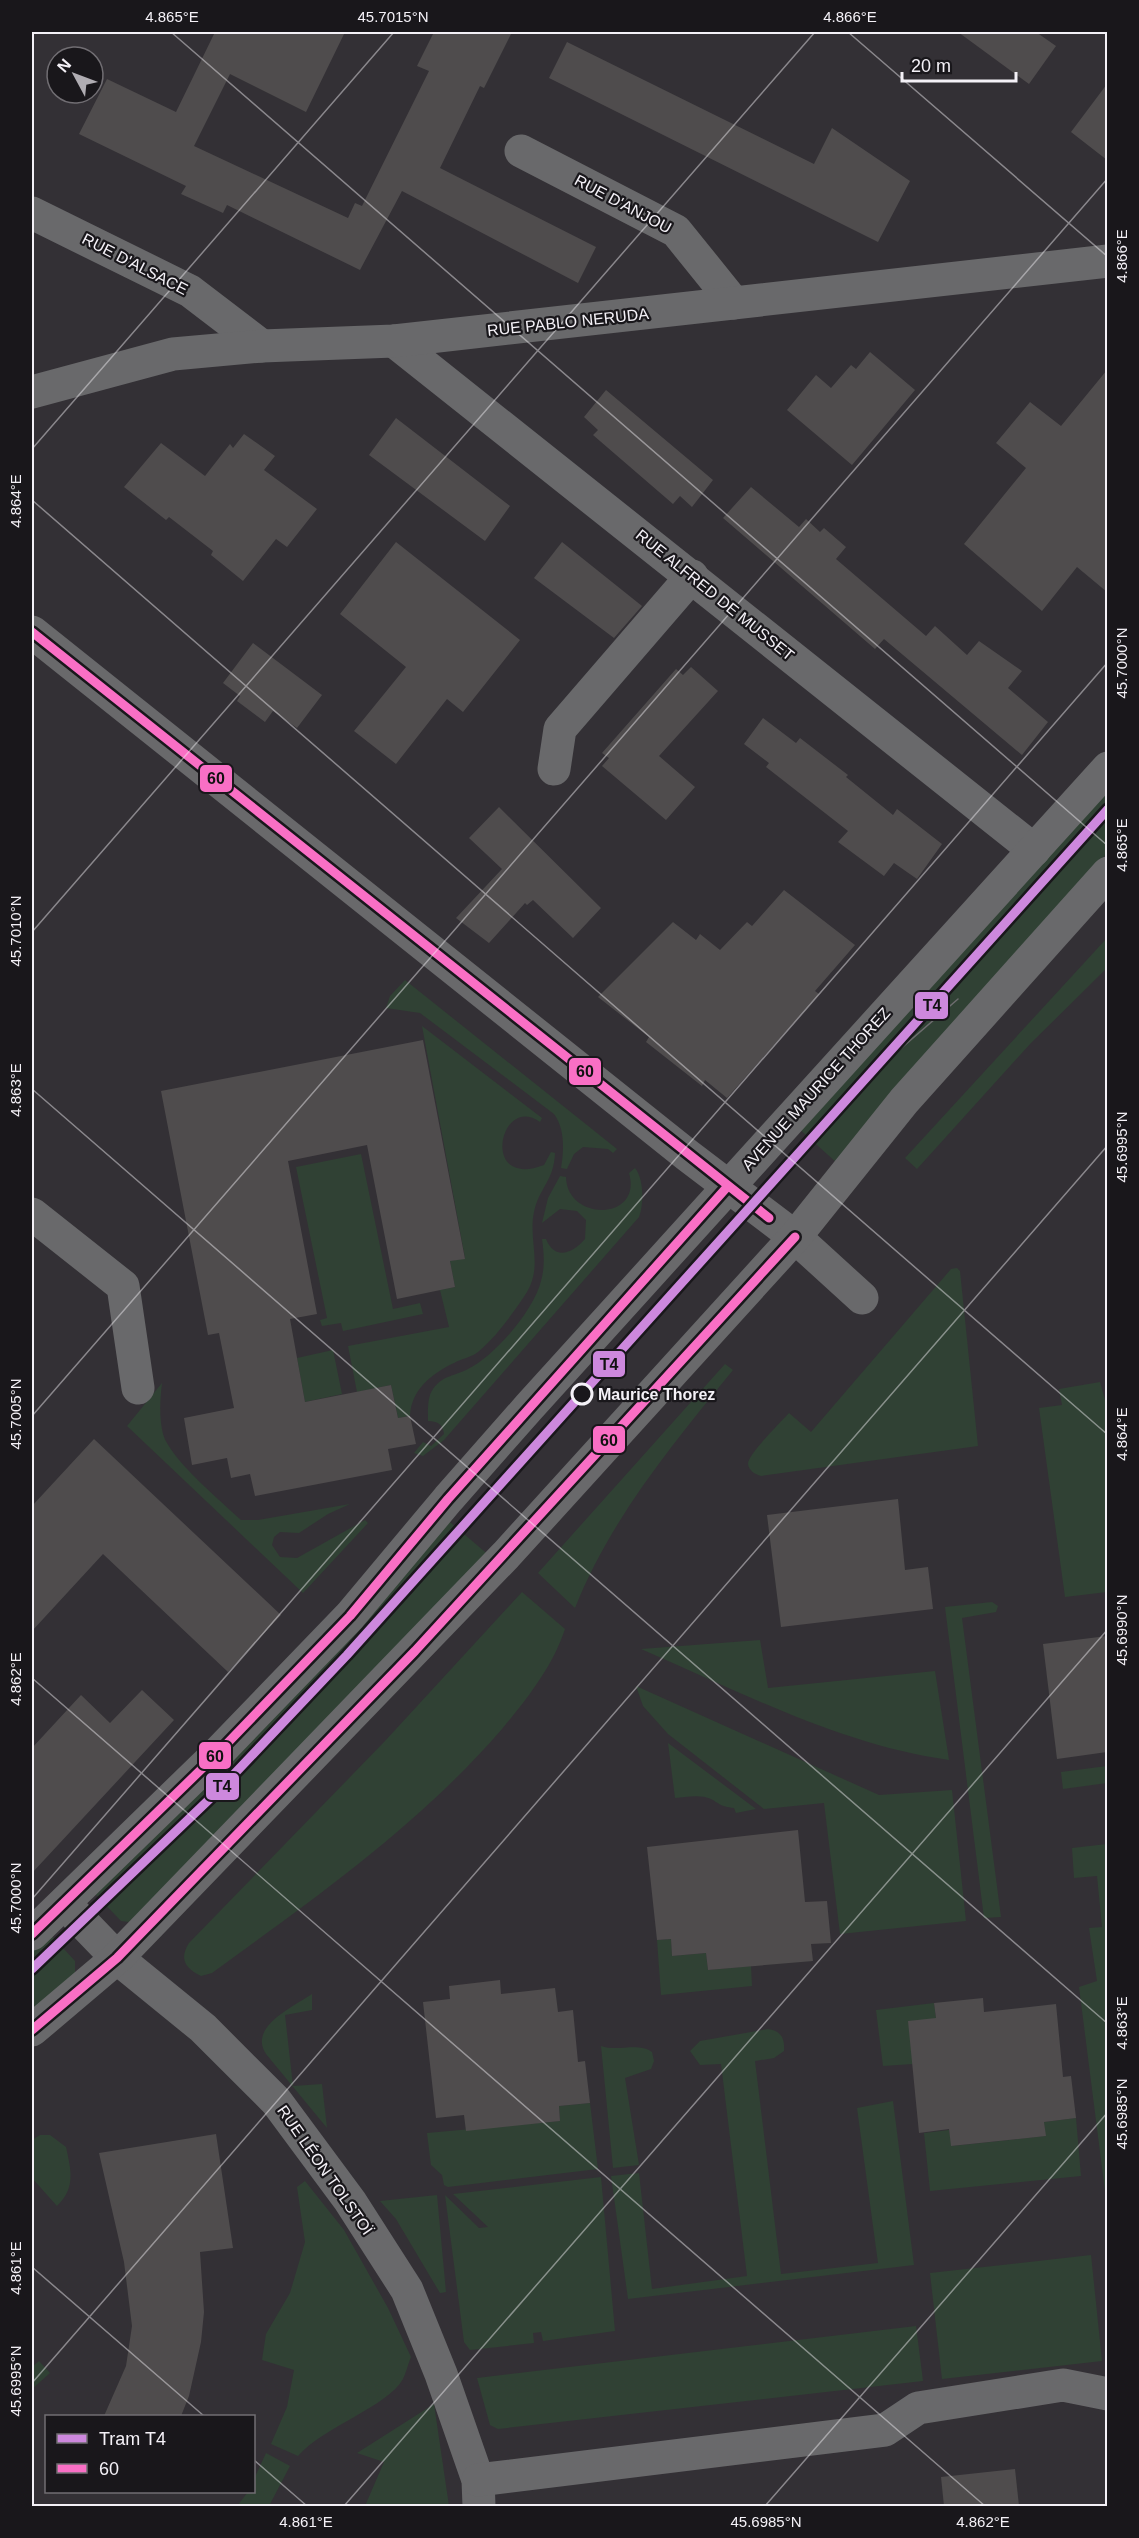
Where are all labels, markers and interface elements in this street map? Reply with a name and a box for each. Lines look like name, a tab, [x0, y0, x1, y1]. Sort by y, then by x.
text: 4.865°E	[145, 8, 199, 25]
text: 45.7015°N	[357, 8, 429, 25]
text: 4.866°E	[823, 8, 877, 25]
north arrow	[45, 45, 105, 105]
scale bar	[902, 45, 1016, 83]
text: N	[54, 56, 74, 75]
text: 20 m	[911, 56, 951, 76]
street label: RUE D'ANJOU	[572, 171, 674, 237]
text: 4.866°E	[1113, 229, 1130, 283]
street label: RUE D'ALSACE	[79, 230, 191, 298]
street label: RUE PABLO NERUDA	[486, 305, 650, 339]
text: 4.864°E	[7, 474, 24, 528]
street label: RUE ALFRED DE MUSSET	[633, 526, 798, 664]
text: 45.7000°N	[1113, 627, 1130, 699]
line badge: 60	[199, 764, 233, 793]
text: 60	[207, 770, 225, 787]
text: 4.865°E	[1113, 818, 1130, 872]
text: 45.7010°N	[7, 895, 24, 967]
line badge: T4	[914, 991, 949, 1020]
text: T4	[923, 997, 941, 1014]
street label: AVENUE MAURICE THOREZ	[738, 1004, 894, 1174]
line badge: 60	[568, 1057, 602, 1086]
text: 4.863°E	[7, 1063, 24, 1117]
text: 60	[576, 1063, 594, 1080]
text: 45.6995°N	[1113, 1111, 1130, 1183]
line badge: T4	[592, 1350, 626, 1378]
text: T4	[600, 1356, 618, 1373]
text: 45.7005°N	[7, 1378, 24, 1450]
marker: Maurice Thorez	[571, 1383, 593, 1405]
place label: Maurice Thorez	[598, 1386, 715, 1403]
text: 4.864°E	[1113, 1407, 1130, 1461]
line badge: 60	[592, 1425, 626, 1454]
text: 60	[600, 1432, 618, 1449]
text: 45.6990°N	[1113, 1594, 1130, 1666]
text: 4.862°E	[7, 1652, 24, 1706]
line badge: 60	[198, 1741, 232, 1770]
text: 60	[206, 1748, 224, 1765]
line badge: T4	[205, 1772, 240, 1801]
text: T4	[213, 1778, 231, 1795]
text: 45.7000°N	[7, 1862, 24, 1934]
text: 4.863°E	[1113, 1996, 1130, 2050]
text: 45.6985°N	[1113, 2078, 1130, 2150]
street label: RUE LÉON TOLSTOÏ	[274, 2102, 377, 2238]
text: 4.861°E	[7, 2241, 24, 2295]
text: 45.6995°N	[7, 2345, 24, 2417]
legend	[45, 2415, 255, 2493]
text: Tram T4	[99, 2429, 166, 2449]
text: 60	[99, 2459, 119, 2479]
text: 4.861°E	[279, 2513, 333, 2530]
text: 45.6985°N	[730, 2513, 802, 2530]
text: 4.862°E	[956, 2513, 1010, 2530]

